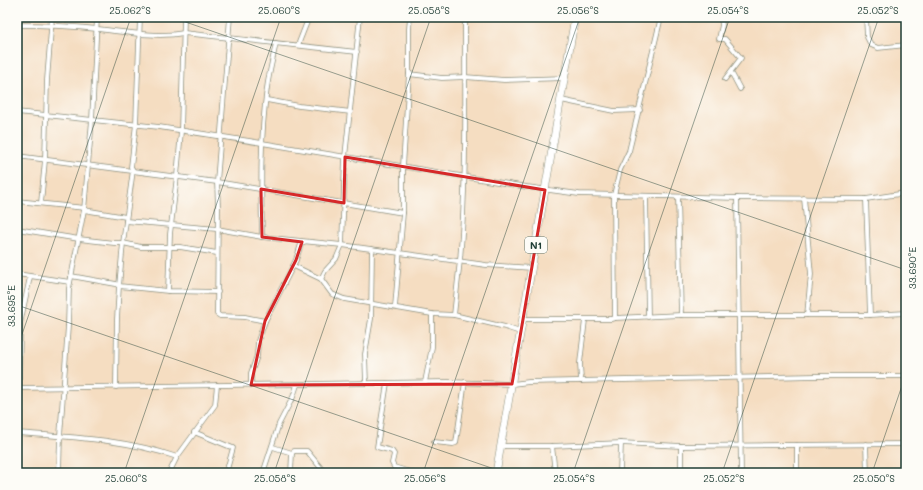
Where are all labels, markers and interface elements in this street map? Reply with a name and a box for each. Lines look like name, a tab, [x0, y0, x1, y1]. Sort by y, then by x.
text: 25.062°S	[109, 3, 151, 17]
text: 25.060°S	[258, 3, 300, 17]
text: 25.058°S	[408, 3, 450, 17]
text: 25.056°S	[557, 3, 599, 17]
text: 25.054°S	[707, 3, 749, 17]
text: 25.052°S	[857, 3, 899, 17]
road number: N1	[525, 237, 547, 253]
text: 33.690°E	[905, 247, 919, 289]
text: 33.695°E	[4, 285, 18, 327]
text: 25.060°S	[105, 471, 147, 485]
text: 25.058°S	[254, 471, 296, 485]
text: 25.056°S	[404, 471, 446, 485]
text: 25.054°S	[553, 471, 595, 485]
text: 25.052°S	[703, 471, 745, 485]
text: 25.050°S	[853, 471, 895, 485]

